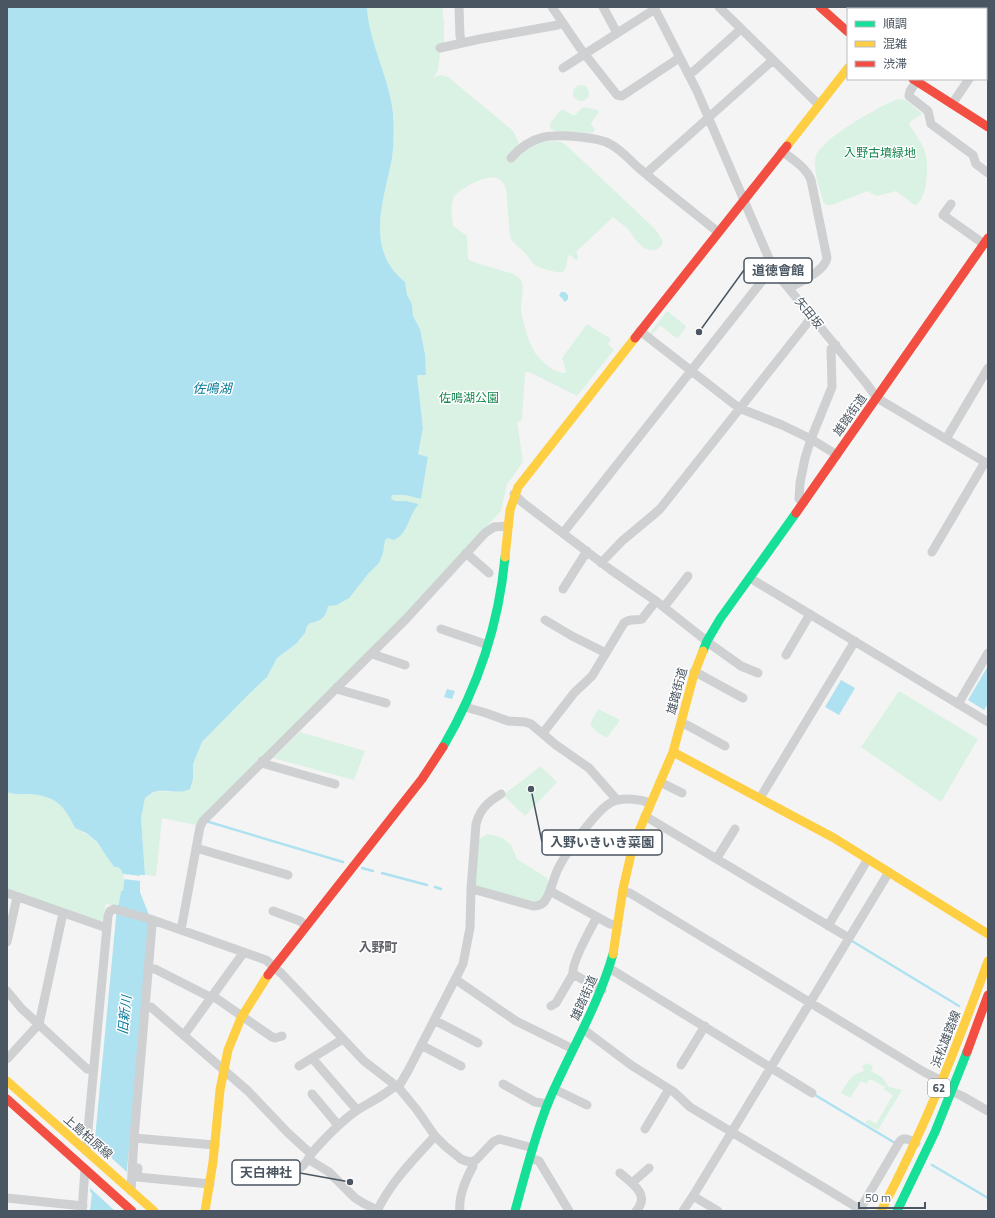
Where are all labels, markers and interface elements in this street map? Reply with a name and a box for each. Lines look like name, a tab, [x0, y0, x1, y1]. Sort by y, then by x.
legend	[847, 8, 987, 80]
text: 順調	[883, 14, 907, 33]
text: 混雑	[883, 34, 907, 53]
text: 渋滞	[883, 54, 907, 73]
park label: 入野古墳緑地	[844, 143, 916, 162]
callout: 道徳會館	[744, 258, 812, 283]
text: 道徳會館	[752, 260, 804, 280]
street label: 矢田坂	[791, 293, 828, 333]
water label: 佐鳴湖	[192, 378, 233, 398]
park label: 佐鳴湖公園	[439, 388, 499, 407]
street label: 雄踏街道	[828, 390, 871, 440]
street label: 雄踏街道	[661, 665, 692, 717]
callout: 入野いきいき菜園	[542, 830, 662, 855]
text: 入野いきいき菜園	[550, 832, 654, 852]
district label: 入野町	[358, 937, 398, 957]
street label: 雄踏街道	[565, 972, 602, 1024]
water label: 旧新川	[112, 993, 136, 1035]
street label: 浜松雄踏線	[926, 1007, 965, 1070]
road number: 62	[928, 1079, 950, 1097]
street label: 上島柏原線	[59, 1110, 117, 1163]
callout: 天白神社	[232, 1160, 300, 1185]
text: 天白神社	[240, 1162, 292, 1182]
scale bar	[859, 1184, 925, 1210]
text: 50 m	[865, 1188, 891, 1207]

